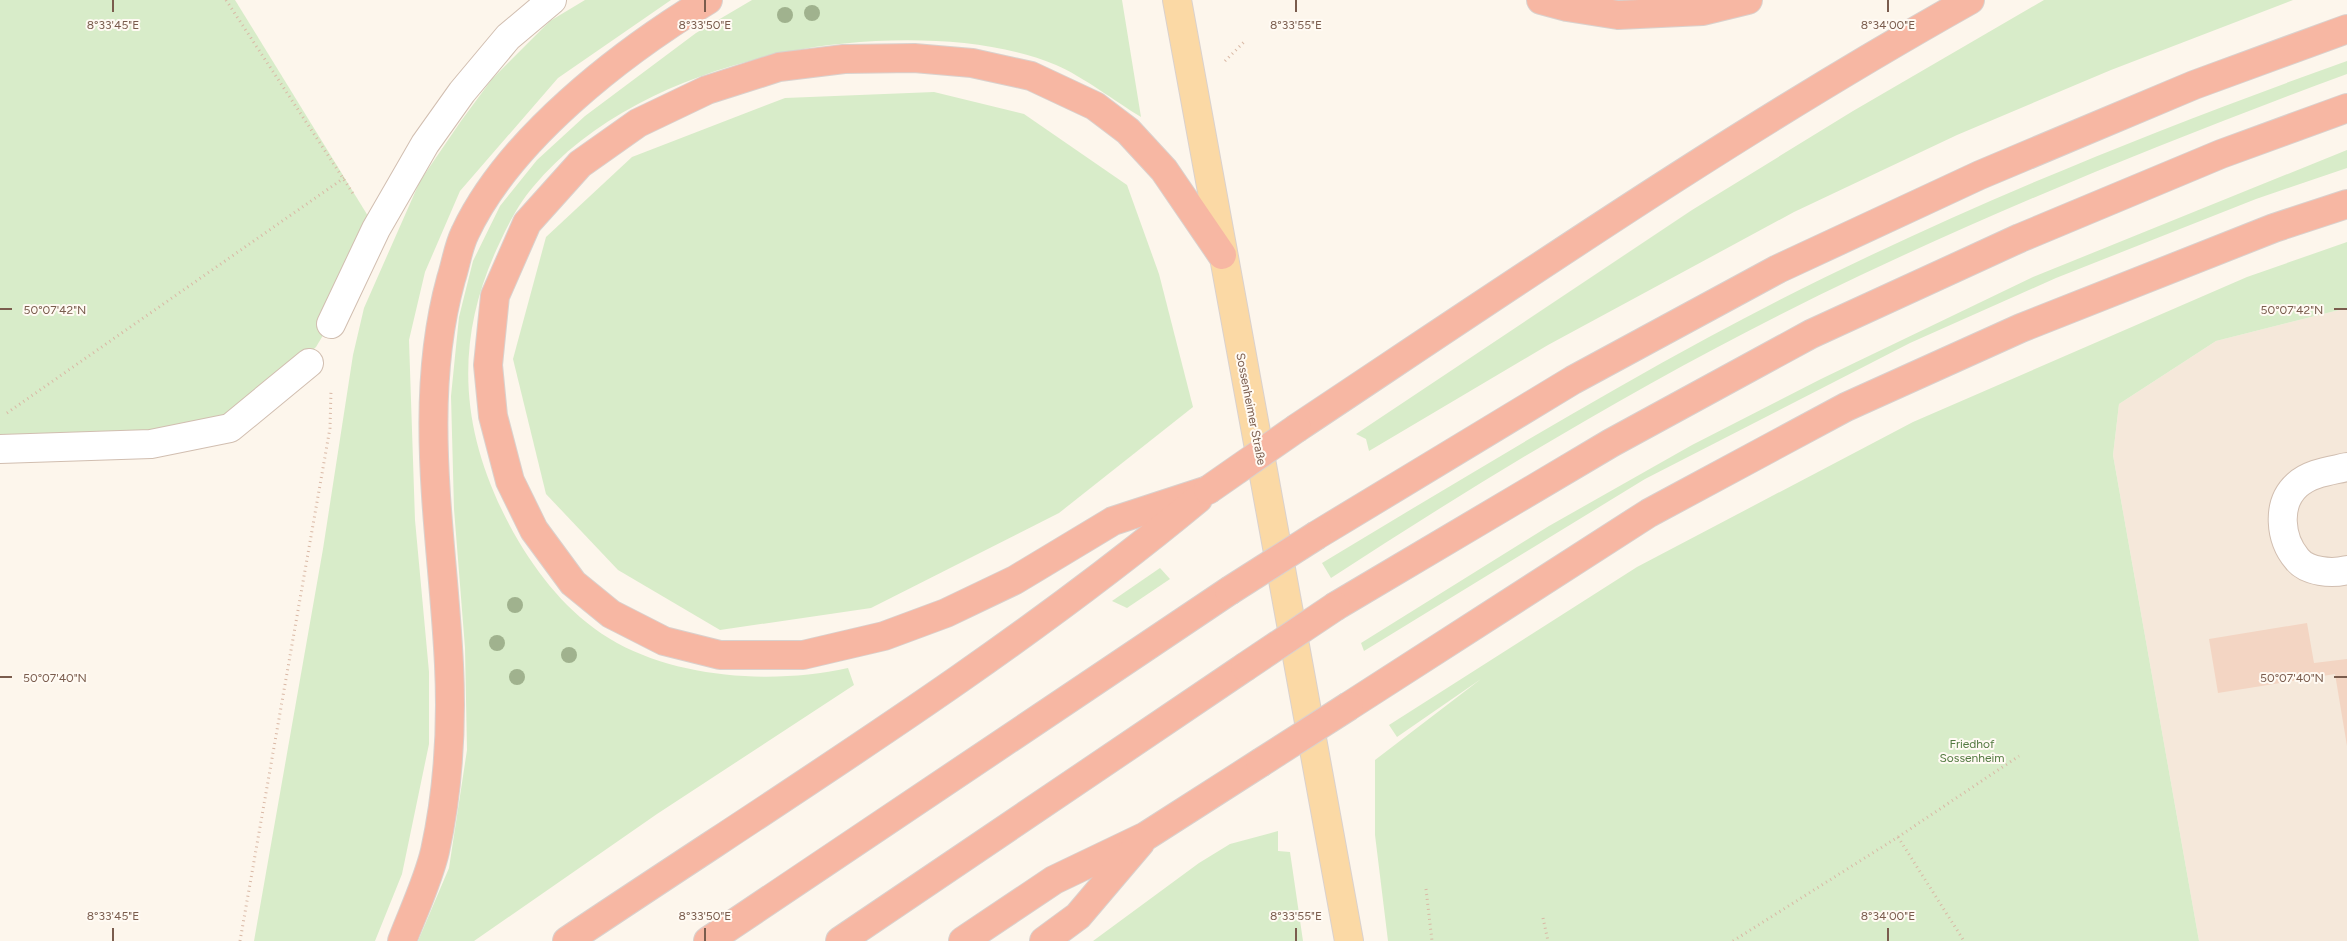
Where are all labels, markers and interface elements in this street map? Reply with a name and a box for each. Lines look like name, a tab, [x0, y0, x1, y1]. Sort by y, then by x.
text: 8°33'45"E	[87, 18, 139, 32]
text: 8°33'50"E	[679, 18, 731, 32]
text: 8°33'55"E	[1270, 18, 1322, 32]
text: 8°34'00"E	[1861, 18, 1915, 32]
text: 50°07'42"N	[24, 303, 86, 317]
text: 50°07'42"N	[2261, 303, 2323, 317]
street label: Sossenheimer Straße	[1233, 352, 1269, 467]
text: 50°07'40"N	[23, 671, 87, 685]
text: 50°07'40"N	[2260, 671, 2324, 685]
park label: Friedhof Sossenheim	[1939, 737, 2005, 765]
text: 8°33'45"E	[87, 909, 139, 923]
text: 8°33'50"E	[679, 909, 731, 923]
text: 8°33'55"E	[1270, 909, 1322, 923]
text: 8°34'00"E	[1861, 909, 1915, 923]

